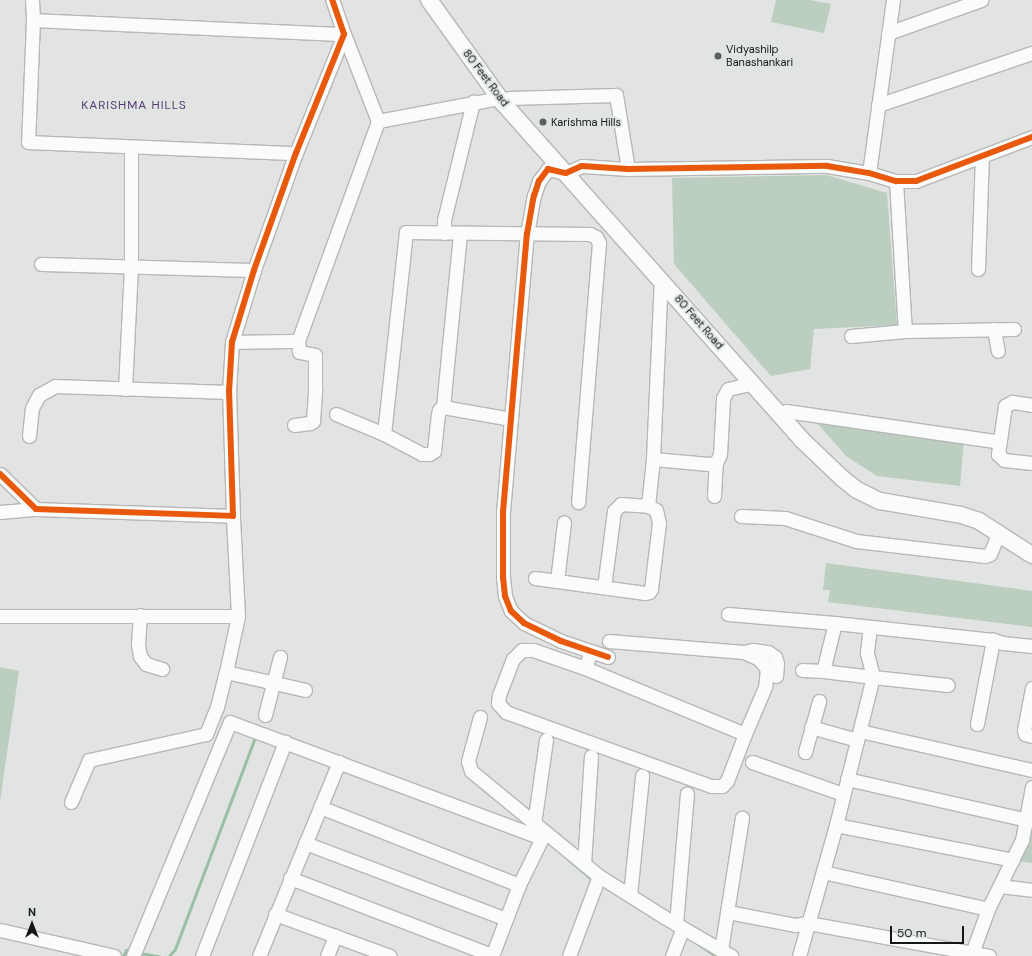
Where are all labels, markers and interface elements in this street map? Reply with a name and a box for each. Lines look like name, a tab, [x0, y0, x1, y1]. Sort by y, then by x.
place label: Vidyashilp Banashankari	[726, 43, 793, 69]
street label: 80 Feet Road	[460, 47, 512, 109]
marker: Vidyashilp Banashankari	[713, 51, 723, 61]
district label: KARISHMA HILLS	[81, 99, 187, 113]
place label: Karishma Hills	[551, 115, 621, 129]
marker: Karishma Hills	[538, 117, 548, 127]
street label: 80 Feet Road	[672, 292, 726, 352]
north arrow	[12, 904, 52, 944]
text: N	[28, 905, 36, 919]
scale bar	[892, 918, 966, 944]
text: 50 m	[897, 925, 926, 941]

